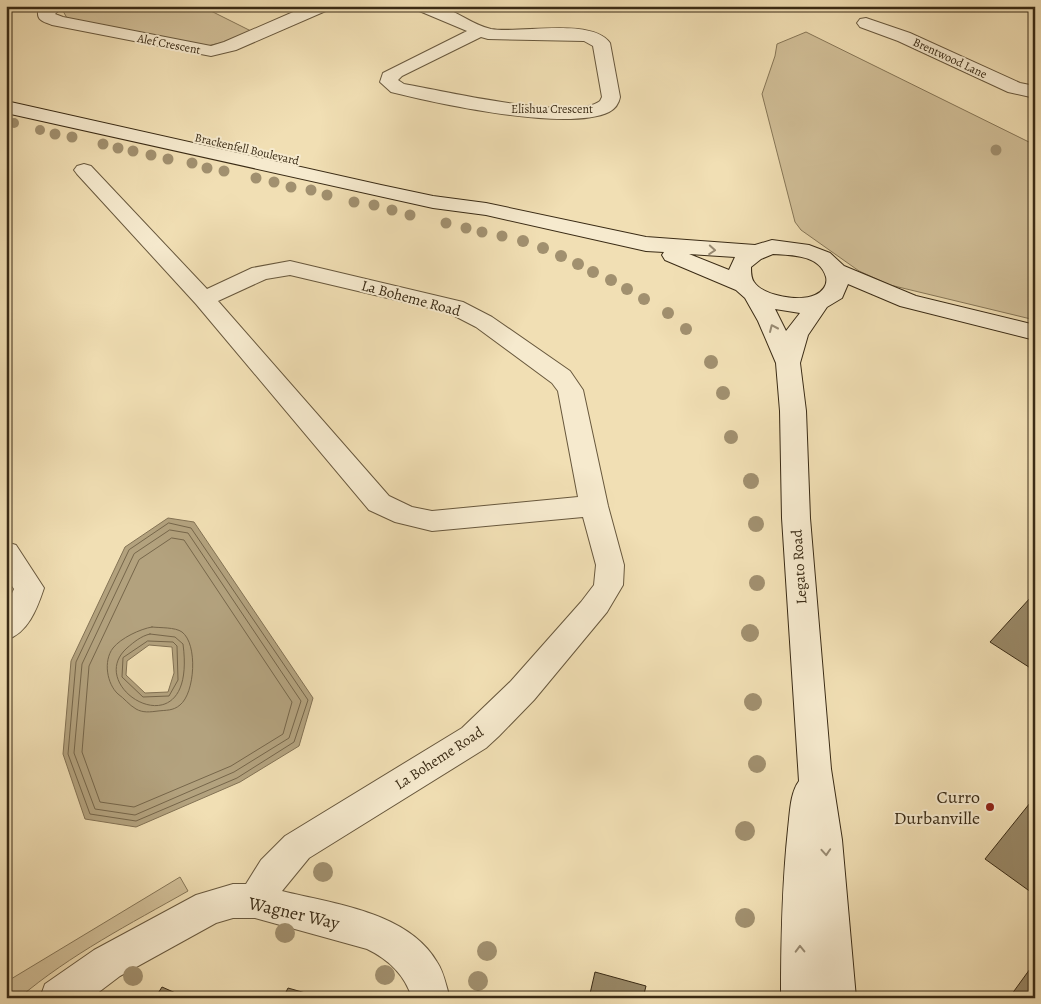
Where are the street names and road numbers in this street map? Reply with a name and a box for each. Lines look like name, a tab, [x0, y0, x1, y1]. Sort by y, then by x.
street label: Alef Crescent	[135, 30, 202, 58]
street label: Brentwood Lane	[910, 34, 990, 82]
street label: Elishua Crescent	[511, 101, 593, 117]
street label: Brackenfell Boulevard	[193, 129, 301, 169]
street label: La Boheme Road	[359, 275, 464, 321]
street label: Legato Road	[786, 528, 812, 605]
street label: La Boheme Road	[391, 721, 488, 794]
street label: Wagner Way	[245, 891, 343, 935]

